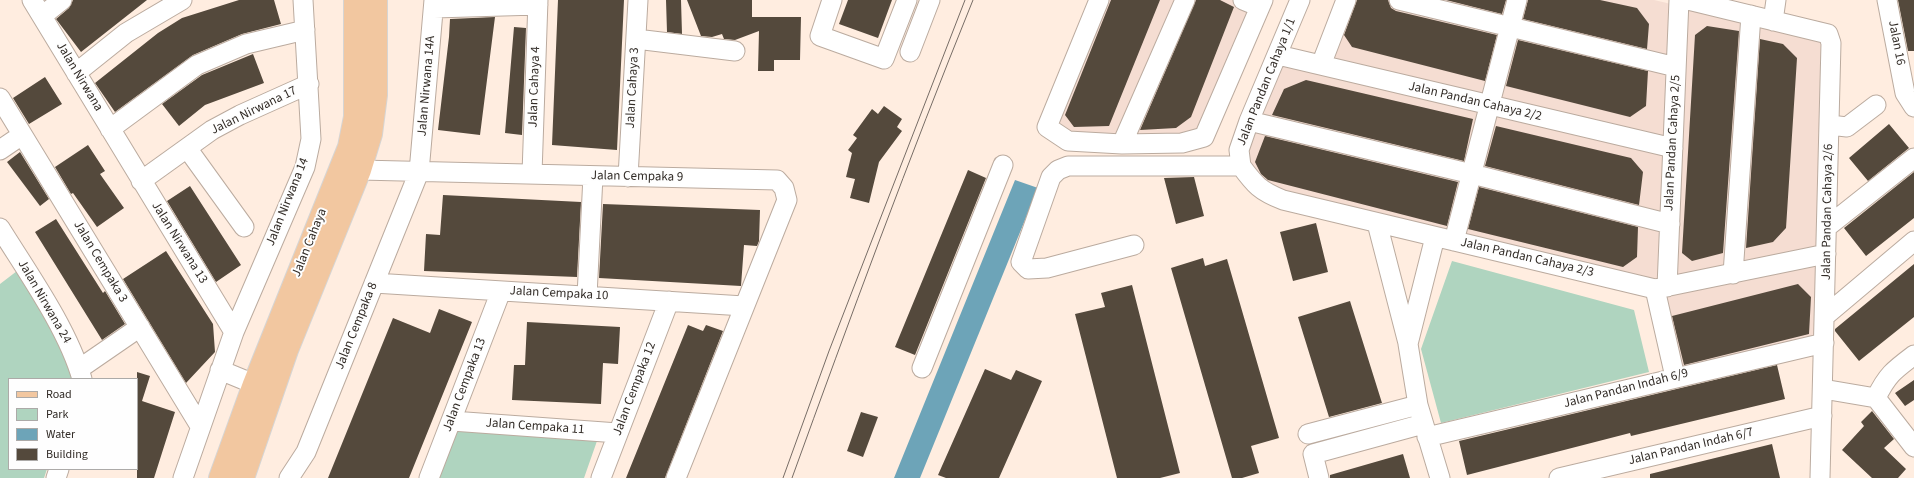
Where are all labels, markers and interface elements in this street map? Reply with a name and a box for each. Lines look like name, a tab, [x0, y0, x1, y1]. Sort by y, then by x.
street label: Jalan Pandan Cahaya 1/1	[1234, 16, 1300, 148]
street label: Jalan 16	[1884, 19, 1908, 67]
street label: Jalan Nirwana 14A	[415, 35, 439, 137]
street label: Jalan Nirwana	[52, 39, 106, 115]
street label: Jalan Cahaya 4	[526, 46, 544, 128]
street label: Jalan Cahaya 3	[623, 47, 643, 129]
street label: Jalan Pandan Cahaya 2/5	[1662, 75, 1684, 211]
street label: Jalan Pandan Cahaya 2/2	[1407, 79, 1543, 125]
street label: Jalan Nirwana 17	[208, 83, 300, 139]
street label: Jalan Pandan Cahaya 2/6	[1819, 144, 1837, 280]
street label: Jalan Nirwana 14	[263, 156, 313, 248]
street label: Jalan Cempaka 9	[591, 168, 683, 186]
street label: Jalan Nirwana 13	[148, 199, 210, 287]
street label: Jalan Cahaya	[289, 207, 331, 279]
street label: Jalan Cempaka 3	[69, 218, 131, 306]
street label: Jalan Pandan Cahaya 2/3	[1459, 235, 1595, 281]
street label: Jalan Nirwana 24	[14, 258, 74, 346]
street label: Jalan Cempaka 8	[332, 280, 382, 372]
street label: Jalan Cempaka 10	[509, 284, 609, 304]
street label: Jalan Cempaka 13	[440, 336, 490, 434]
street label: Jalan Cempaka 12	[610, 340, 660, 438]
street label: Jalan Pandan Indah 6/9	[1562, 366, 1690, 412]
legend	[8, 378, 138, 470]
text: Road	[46, 386, 72, 403]
text: Park	[46, 406, 68, 423]
street label: Jalan Cempaka 11	[485, 416, 585, 438]
street label: Jalan Pandan Indah 6/7	[1627, 425, 1755, 469]
text: Water	[46, 426, 75, 443]
text: Building	[46, 446, 88, 463]

